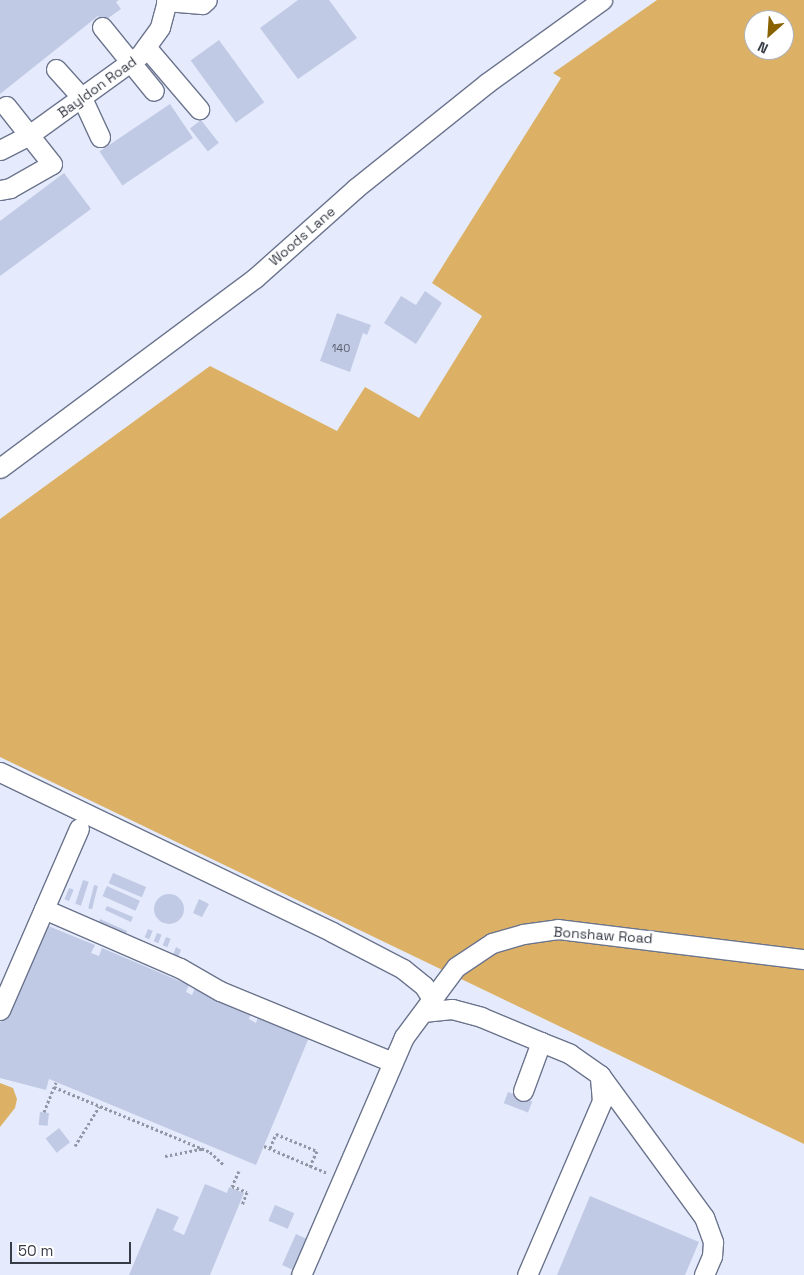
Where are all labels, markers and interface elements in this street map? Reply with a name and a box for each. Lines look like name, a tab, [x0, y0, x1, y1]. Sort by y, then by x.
north arrow	[744, 10, 794, 60]
text: N	[755, 37, 771, 58]
street label: Bayldon Road	[54, 53, 140, 121]
street label: Woods Lane	[266, 203, 338, 269]
house number: 140	[332, 341, 350, 355]
street label: Bonshaw Road	[553, 923, 653, 947]
scale bar	[12, 1232, 134, 1264]
text: 50 m	[18, 1241, 53, 1260]

